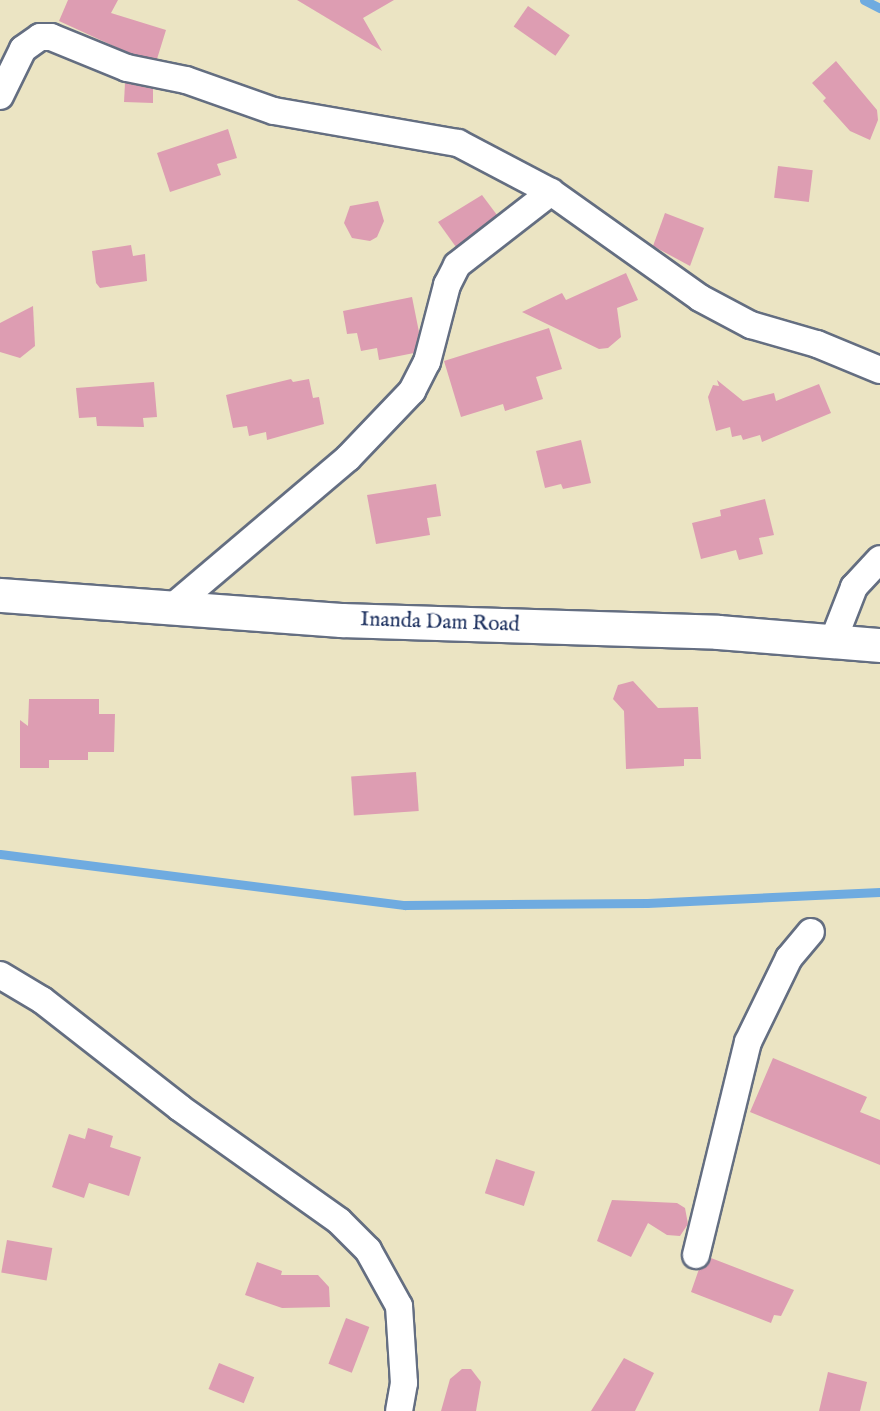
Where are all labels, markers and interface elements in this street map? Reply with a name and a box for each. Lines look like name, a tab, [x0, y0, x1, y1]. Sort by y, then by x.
street label: Inanda Dam Road	[360, 608, 520, 638]

